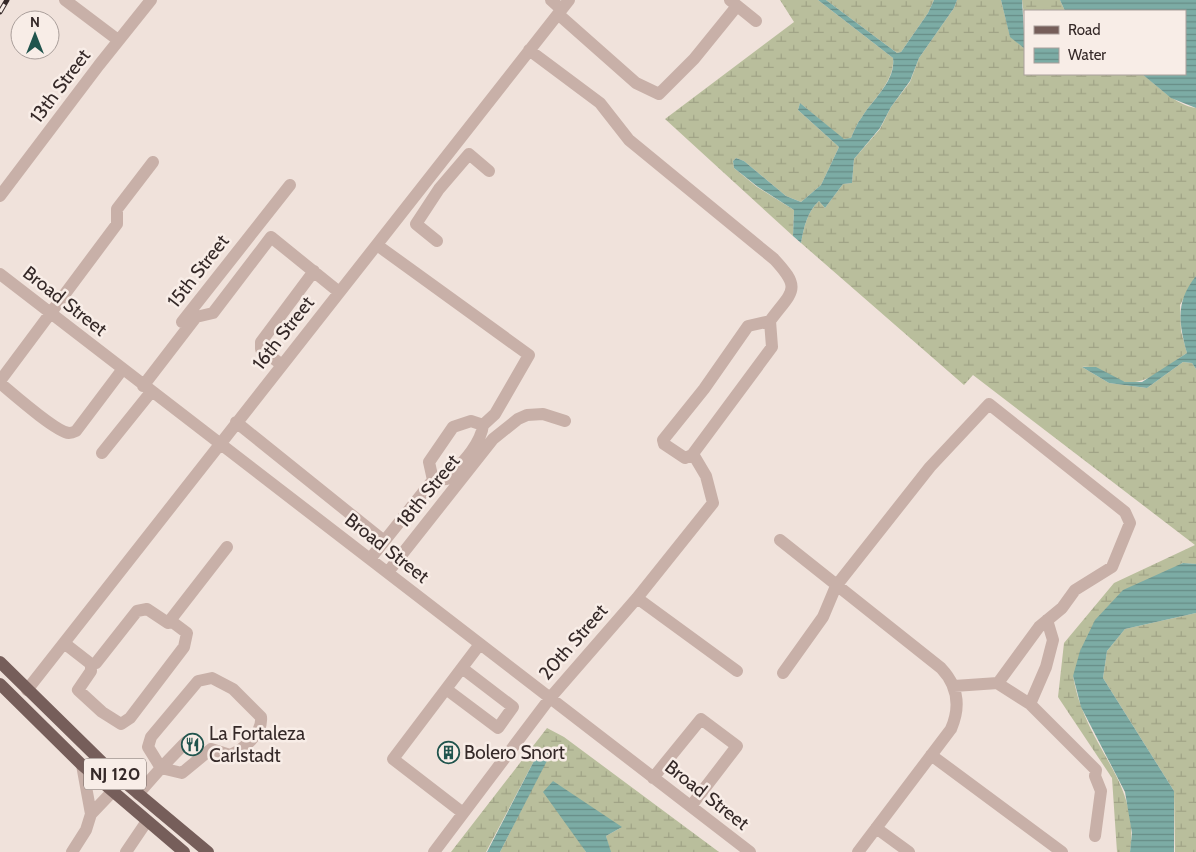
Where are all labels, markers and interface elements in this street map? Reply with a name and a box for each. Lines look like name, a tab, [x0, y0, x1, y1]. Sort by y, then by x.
north arrow	[10, 10, 60, 60]
legend	[1024, 10, 1186, 75]
text: N	[30, 13, 40, 31]
text: Road	[1068, 21, 1101, 39]
street label: 13th Street	[25, 44, 96, 127]
text: Water	[1068, 46, 1106, 64]
street label: 15th Street	[162, 229, 234, 312]
street label: Broad Street	[18, 261, 112, 341]
street label: 16th Street	[247, 291, 319, 374]
street label: 18th Street	[392, 449, 465, 532]
street label: Broad Street	[340, 508, 434, 588]
street label: 20th Street	[534, 599, 613, 685]
place label: La Fortaleza Carlstadt	[209, 722, 305, 767]
restaurant icon: La Fortaleza Carlstadt	[181, 732, 205, 756]
building icon: Bolero Snort	[436, 740, 460, 764]
place label: Bolero Snort	[464, 741, 565, 764]
street label: Broad Street	[660, 755, 754, 835]
road number: NJ 120	[84, 759, 146, 790]

